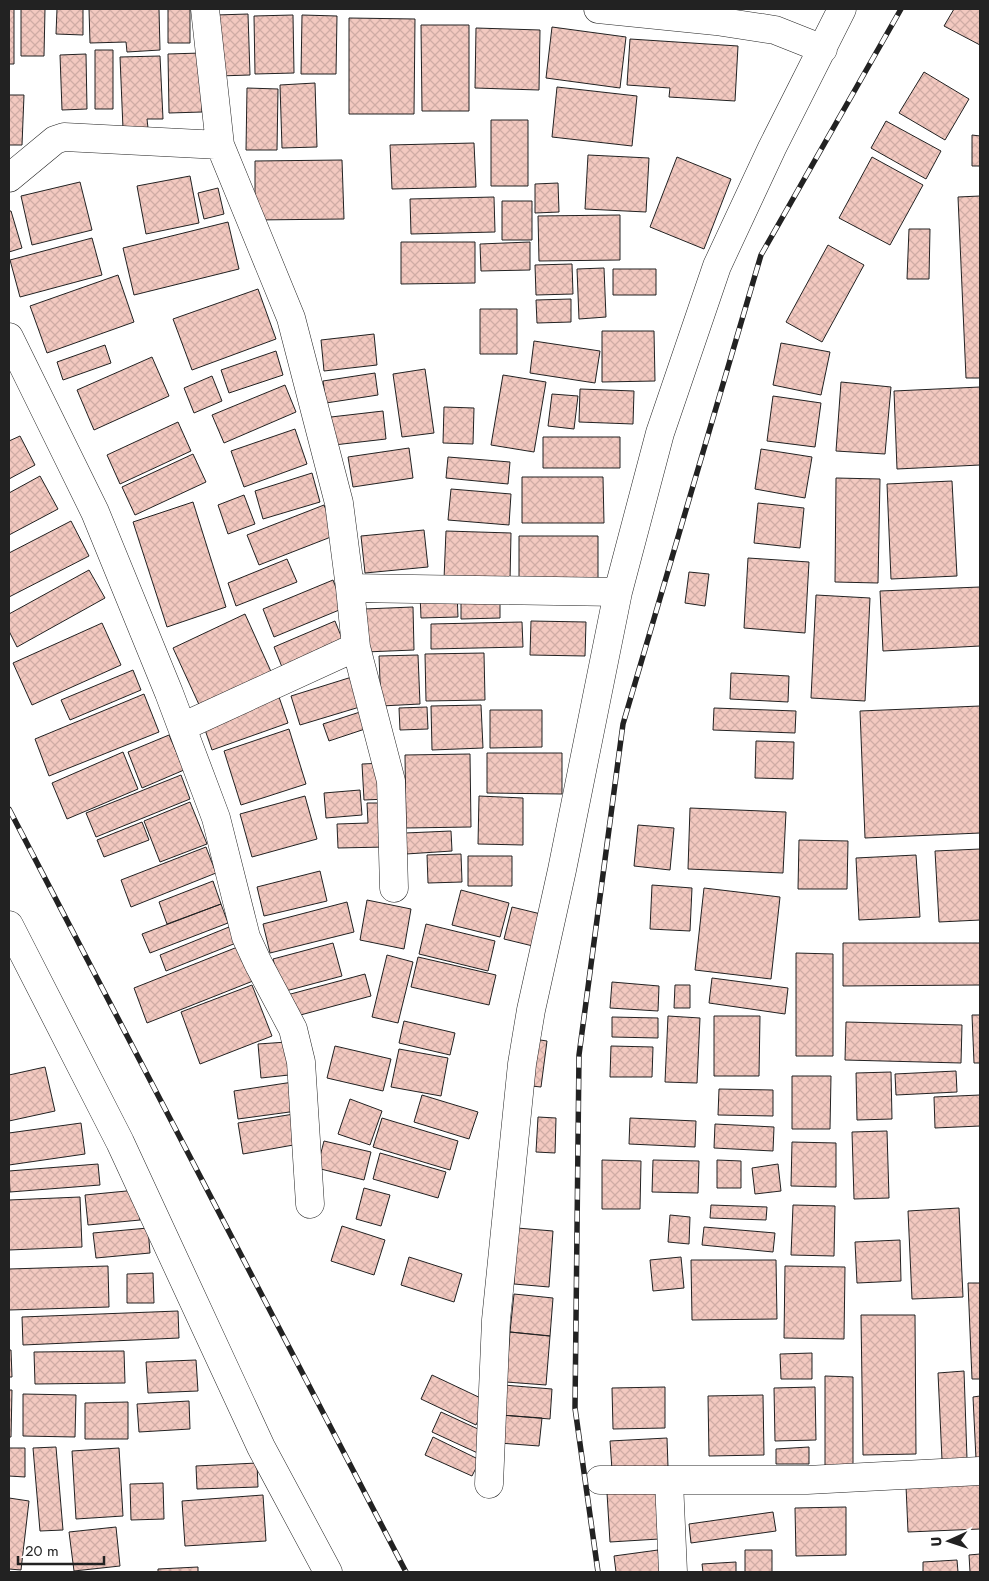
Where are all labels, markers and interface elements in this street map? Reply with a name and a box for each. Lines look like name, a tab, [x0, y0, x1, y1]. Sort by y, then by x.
north arrow	[924, 1516, 974, 1566]
scale bar	[18, 1534, 104, 1566]
text: U	[926, 1536, 946, 1547]
text: 20 m	[25, 1540, 59, 1562]

